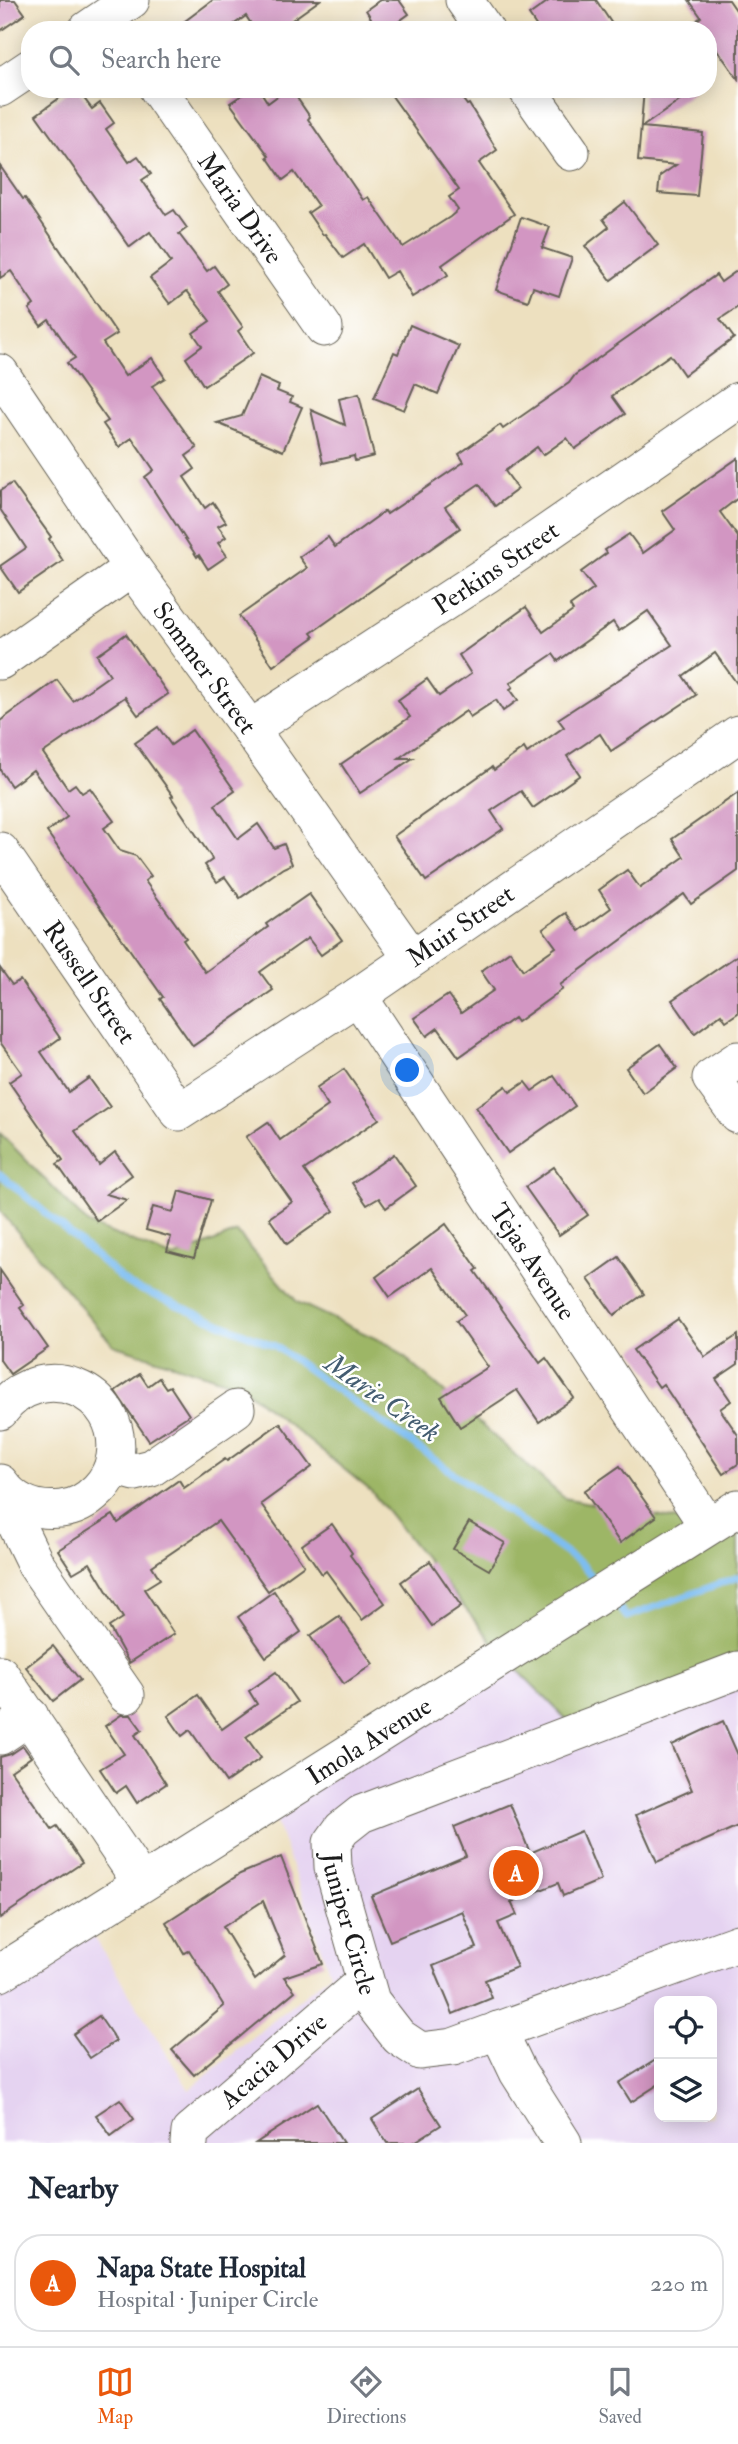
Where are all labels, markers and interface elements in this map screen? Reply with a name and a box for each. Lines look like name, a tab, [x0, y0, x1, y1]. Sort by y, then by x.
search box	[21, 21, 717, 98]
icon: search	[45, 41, 83, 79]
text: Search here	[101, 44, 221, 76]
street label: Maria Drive	[190, 147, 290, 270]
street label: Perkins Street	[427, 515, 565, 622]
street label: Sommer Street	[145, 596, 263, 741]
street label: Muir Street	[401, 878, 521, 974]
street label: Russell Street	[36, 915, 142, 1050]
your location	[390, 1053, 424, 1087]
street label: Tejas Avenue	[482, 1197, 583, 1326]
water label: Marie Creek	[316, 1345, 446, 1451]
street label: Imola Avenue	[301, 1690, 438, 1793]
pin: A	[493, 1847, 539, 1899]
street label: Juniper Circle	[315, 1851, 384, 1999]
map controls	[654, 1996, 717, 2122]
button: locate	[654, 1996, 717, 2059]
street label: Acacia Drive	[213, 2006, 334, 2116]
button: layers	[654, 2059, 717, 2122]
text: Nearby	[28, 2170, 118, 2207]
text: Napa State Hospital	[97, 2253, 306, 2285]
text: A	[46, 2269, 60, 2298]
text: 220 m	[650, 2269, 708, 2298]
text: Hospital · Juniper Circle	[97, 2285, 318, 2314]
tab: Map	[96, 2363, 134, 2429]
tab: Directions	[326, 2363, 406, 2429]
tab: Saved	[598, 2363, 642, 2429]

